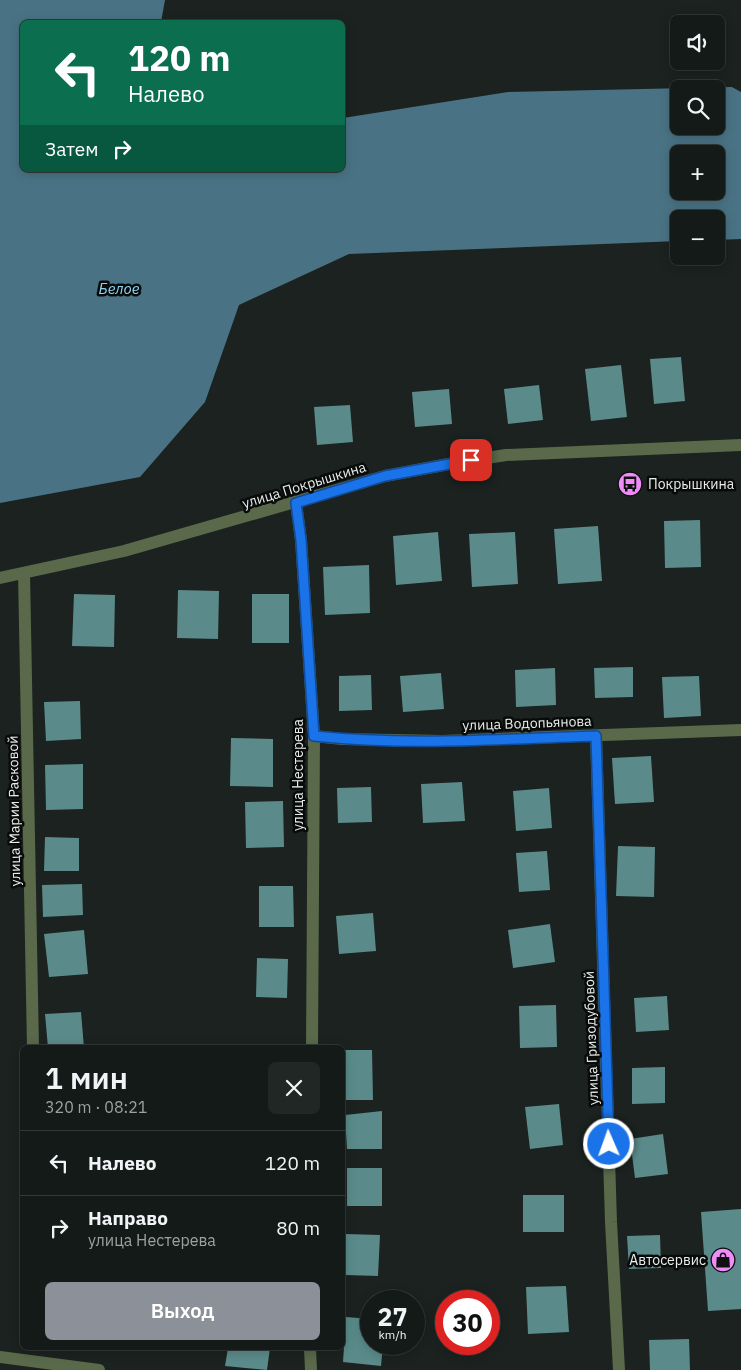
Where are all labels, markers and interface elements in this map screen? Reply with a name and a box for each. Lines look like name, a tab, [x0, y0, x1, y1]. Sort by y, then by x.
map controls	[670, 15, 725, 265]
button: sound	[670, 15, 725, 70]
text: 120 m	[128, 35, 231, 81]
icon: left	[45, 40, 110, 105]
text: Налево	[128, 79, 205, 108]
button: search	[670, 80, 725, 135]
icon: right	[108, 135, 136, 163]
text: Затем	[45, 137, 98, 161]
button: +	[670, 145, 725, 200]
button: −	[670, 210, 725, 265]
water label: Белое	[98, 279, 140, 298]
pin	[450, 439, 492, 481]
icon: arrive	[457, 446, 485, 474]
street label: улица Покрышкина	[240, 457, 369, 512]
bus stop icon: Покрышкина	[617, 471, 643, 497]
place label: Покрышкина	[648, 475, 735, 493]
street label: улица Водопьянова	[462, 712, 592, 734]
street label: улица Нестерева	[289, 719, 307, 831]
street label: улица Марии Расковой	[4, 735, 24, 887]
street label: улица Гризодубовой	[580, 971, 602, 1105]
text: 1 мин	[45, 1058, 128, 1097]
button: close	[268, 1062, 320, 1114]
text: 320 m · 08:21	[45, 1097, 147, 1117]
position arrow	[582, 1117, 634, 1169]
icon: left	[45, 1149, 73, 1177]
text: Налево	[88, 1151, 157, 1175]
text: 120 m	[265, 1151, 320, 1175]
text: Направо	[88, 1206, 168, 1230]
icon: right	[45, 1214, 73, 1242]
text: 80 m	[276, 1216, 320, 1240]
text: улица Нестерева	[88, 1230, 216, 1250]
shop icon: Автосервис	[710, 1247, 736, 1273]
place label: Автосервис	[629, 1251, 706, 1269]
button: Выход	[45, 1282, 320, 1340]
speed limit sign: 30	[435, 1290, 500, 1355]
text: 27	[377, 1300, 408, 1333]
text: km/h	[378, 1327, 407, 1342]

